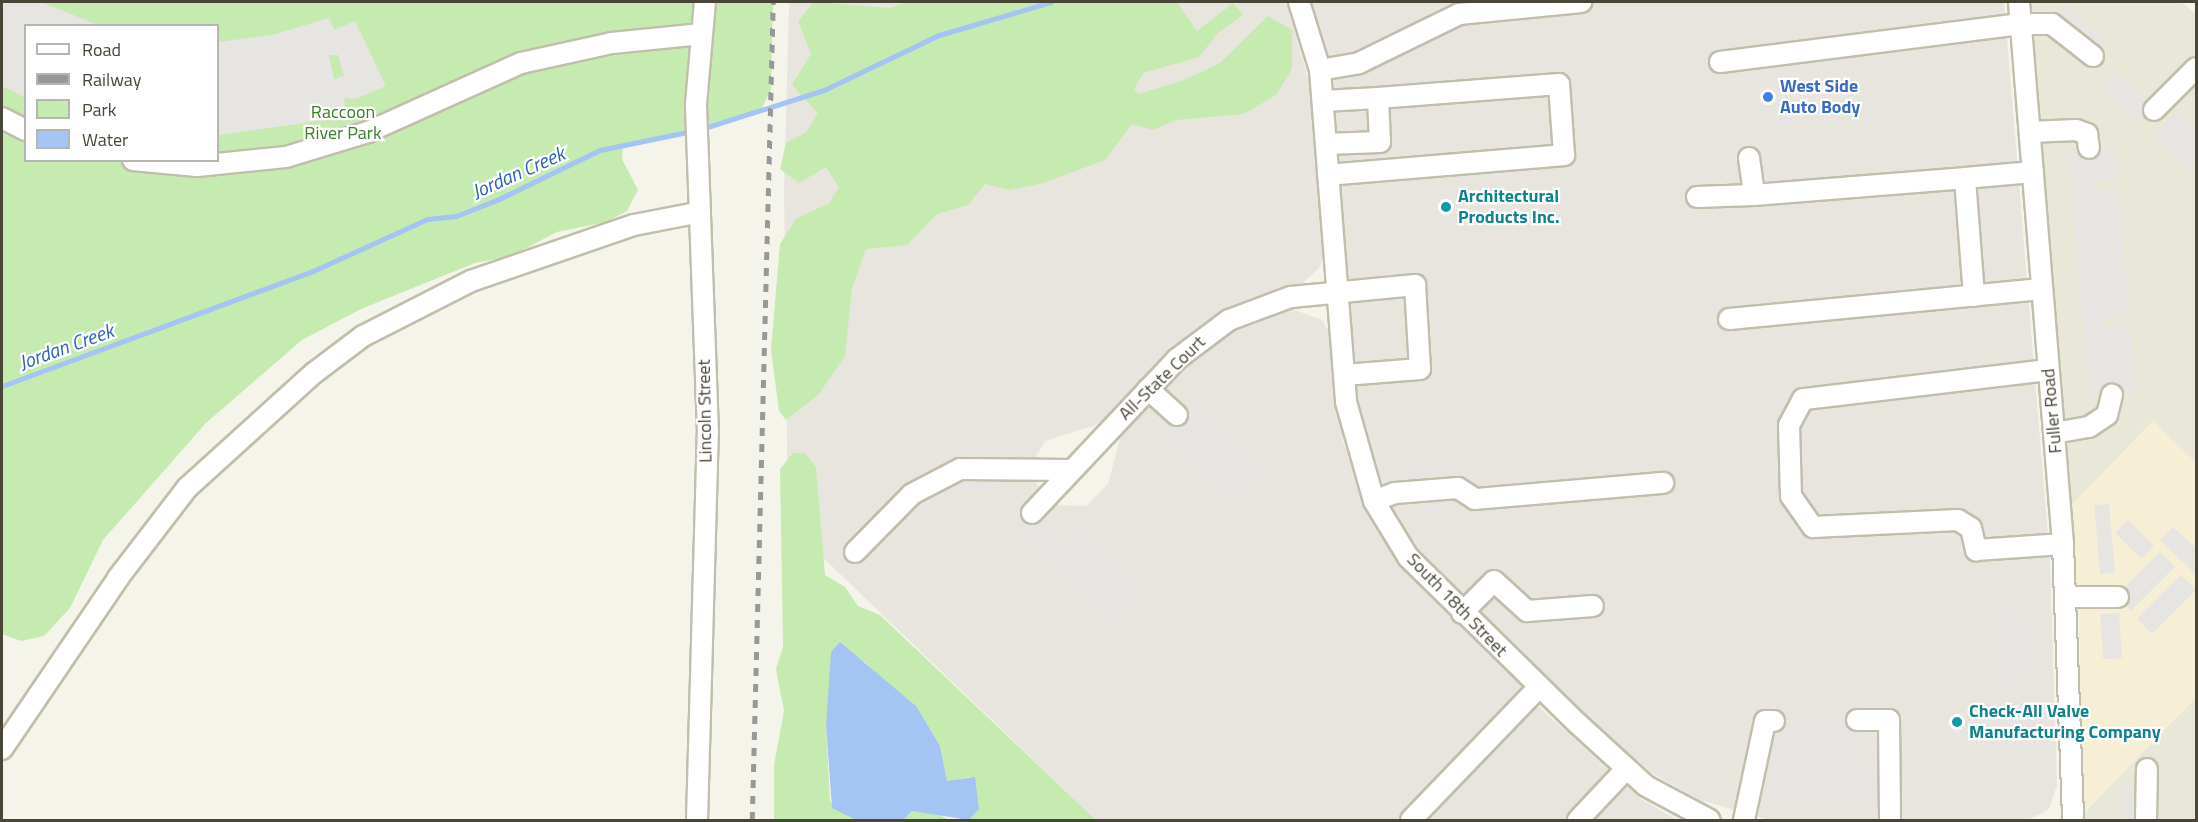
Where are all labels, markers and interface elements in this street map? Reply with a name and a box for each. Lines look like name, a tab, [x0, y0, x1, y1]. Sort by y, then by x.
legend	[24, 24, 219, 162]
text: Road	[82, 36, 121, 63]
text: Railway	[82, 66, 141, 93]
place label: West Side Auto Body	[1780, 76, 1860, 118]
marker: West Side Auto Body	[1761, 90, 1775, 104]
text: Park	[82, 96, 116, 123]
park label: Raccoon River Park	[304, 102, 382, 144]
text: Water	[82, 126, 128, 153]
water label: Jordan Creek	[468, 141, 568, 203]
place label: Architectural Products Inc.	[1458, 186, 1559, 228]
marker: Architectural Products Inc.	[1439, 200, 1453, 214]
water label: Jordan Creek	[15, 318, 117, 374]
street label: All-State Court	[1114, 331, 1210, 425]
street label: Lincoln Street	[693, 359, 717, 463]
street label: Fuller Road	[2038, 368, 2066, 454]
street label: South 18th Street	[1402, 549, 1512, 661]
place label: Check-All Valve Manufacturing Company	[1969, 701, 2161, 744]
marker: Check-All Valve Manufacturing Company	[1950, 715, 1964, 729]

